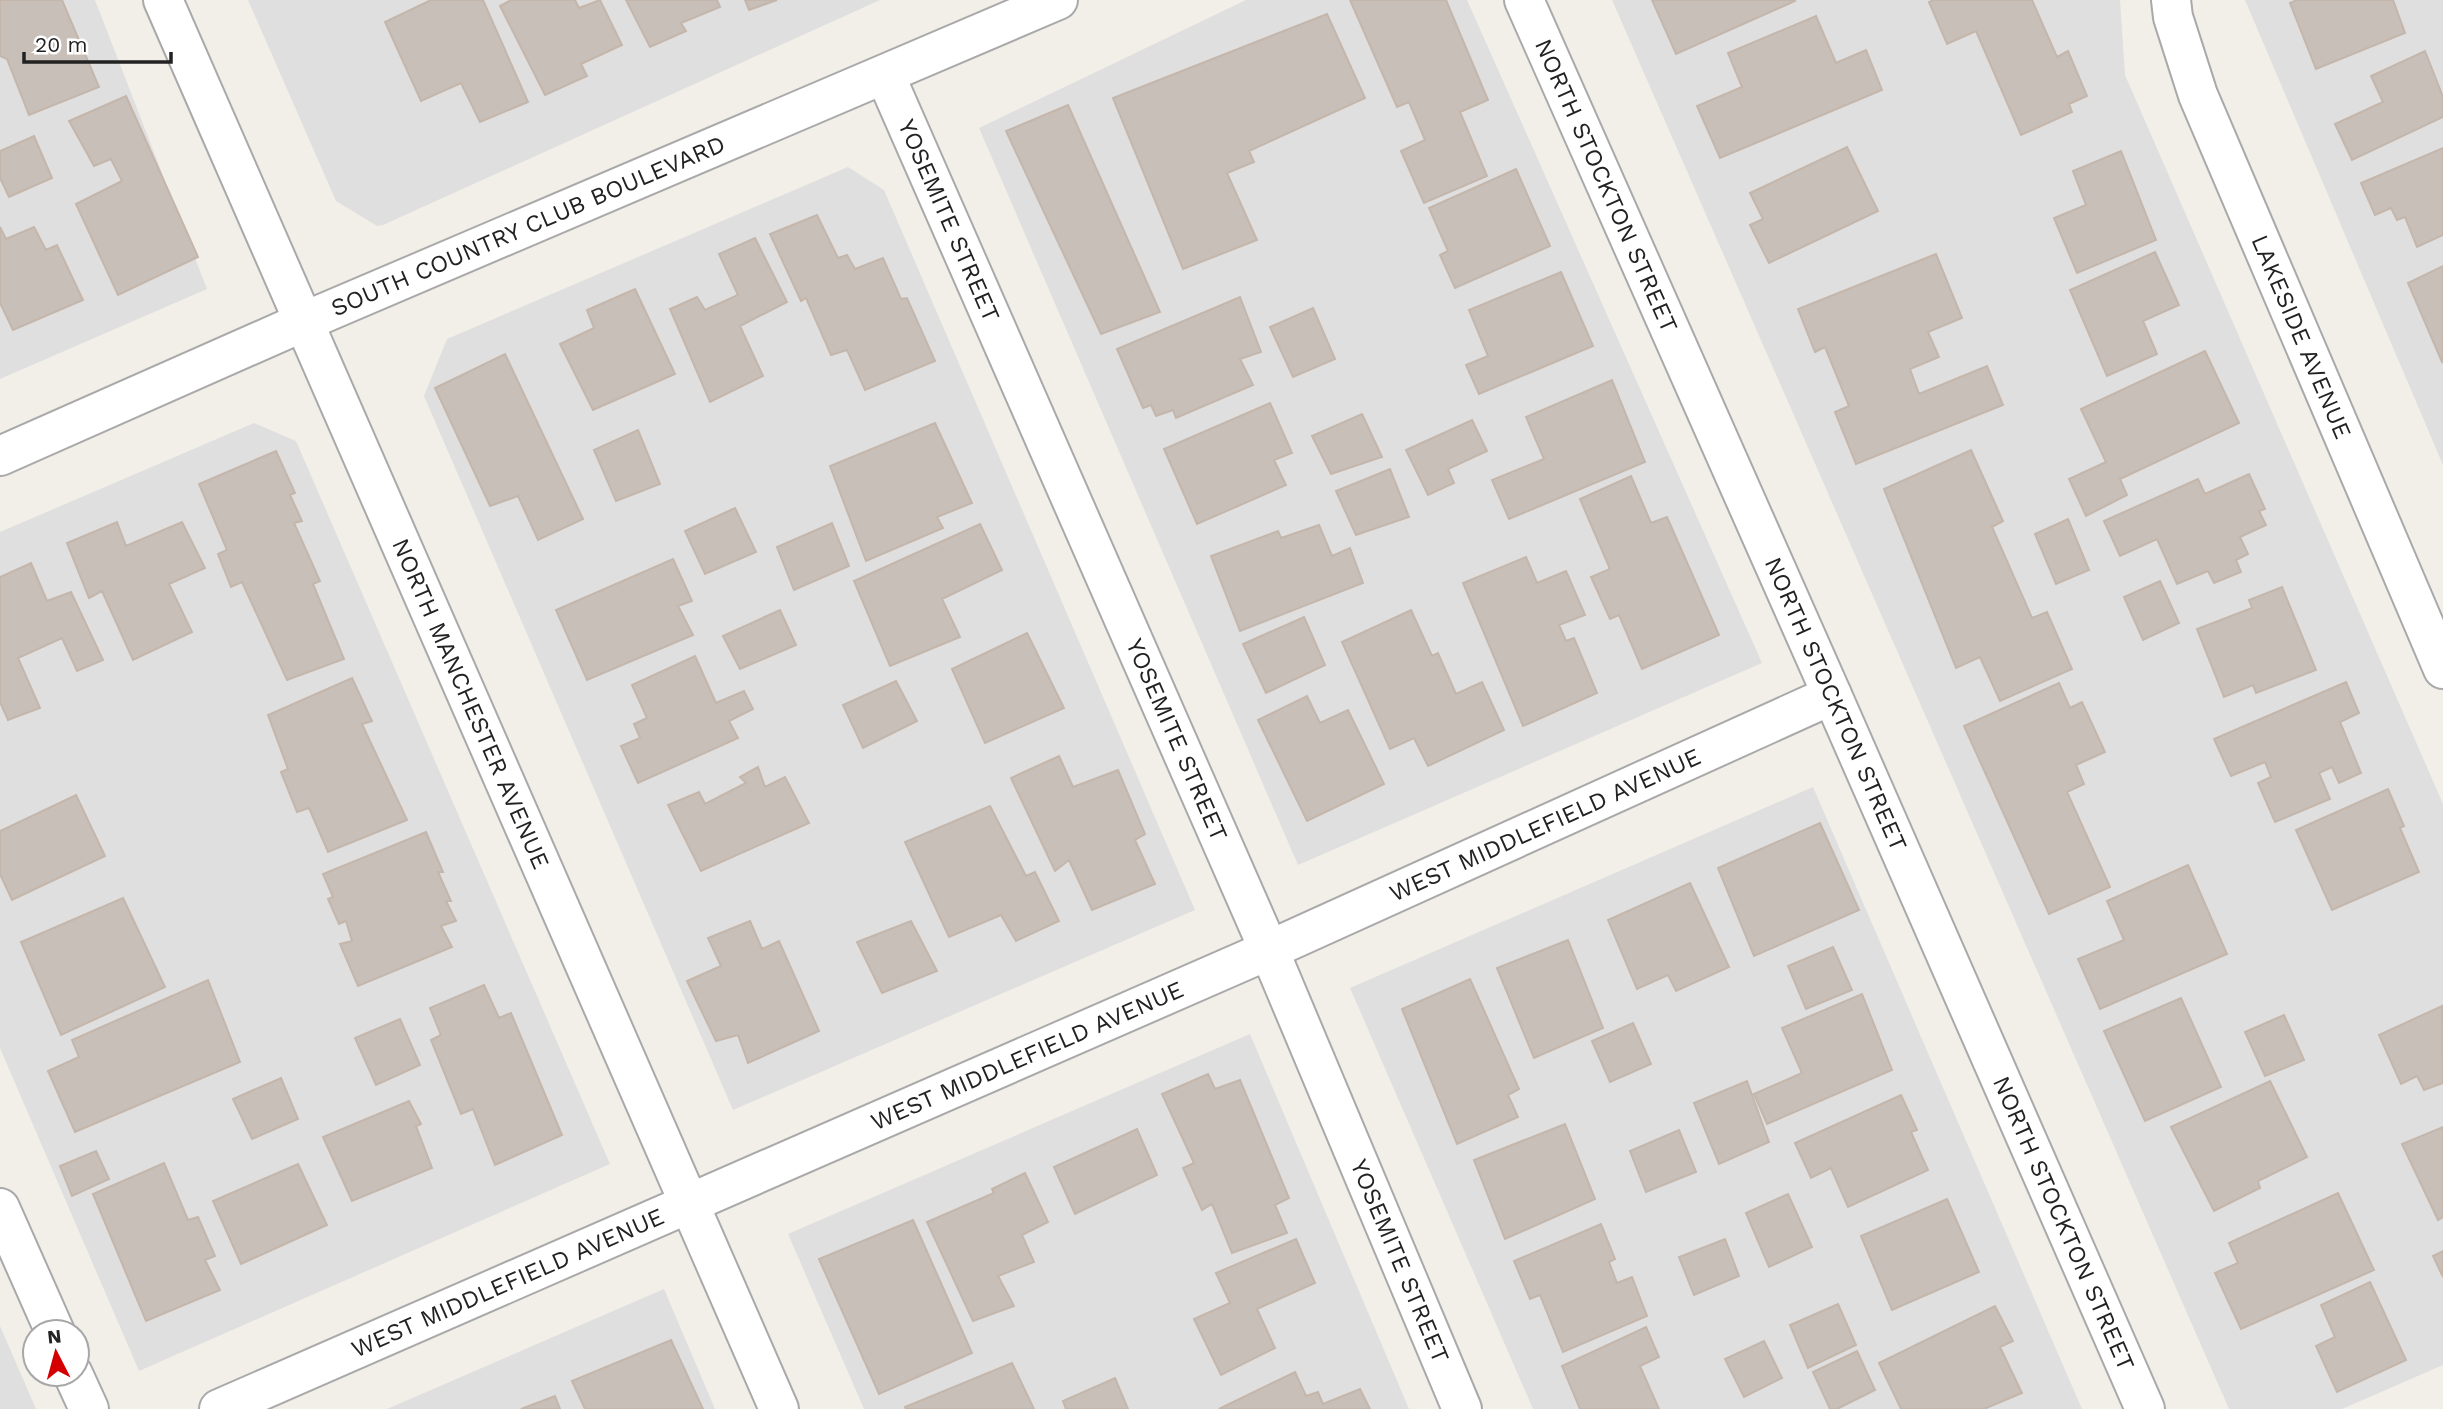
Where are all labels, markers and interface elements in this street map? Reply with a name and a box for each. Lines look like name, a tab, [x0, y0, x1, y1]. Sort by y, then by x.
scale bar	[24, 21, 172, 65]
text: 20 m	[35, 32, 87, 57]
street label: NORTH STOCKTON STREET	[1529, 34, 1684, 337]
street label: YOSEMITE STREET	[892, 115, 1005, 326]
street label: SOUTH COUNTRY CLUB BOULEVARD	[327, 130, 729, 322]
street label: LAKESIDE AVENUE	[2245, 231, 2357, 443]
street label: NORTH MANCHESTER AVENUE	[386, 534, 555, 873]
street label: NORTH STOCKTON STREET	[1759, 553, 1913, 855]
street label: YOSEMITE STREET	[1120, 634, 1233, 845]
street label: WEST MIDDLEFIELD AVENUE	[1385, 742, 1705, 907]
street label: WEST MIDDLEFIELD AVENUE	[867, 975, 1188, 1136]
street label: NORTH STOCKTON STREET	[1987, 1072, 2140, 1375]
street label: YOSEMITE STREET	[1345, 1155, 1455, 1367]
street label: WEST MIDDLEFIELD AVENUE	[347, 1202, 668, 1363]
north arrow	[21, 1318, 91, 1388]
text: N	[46, 1324, 62, 1349]

